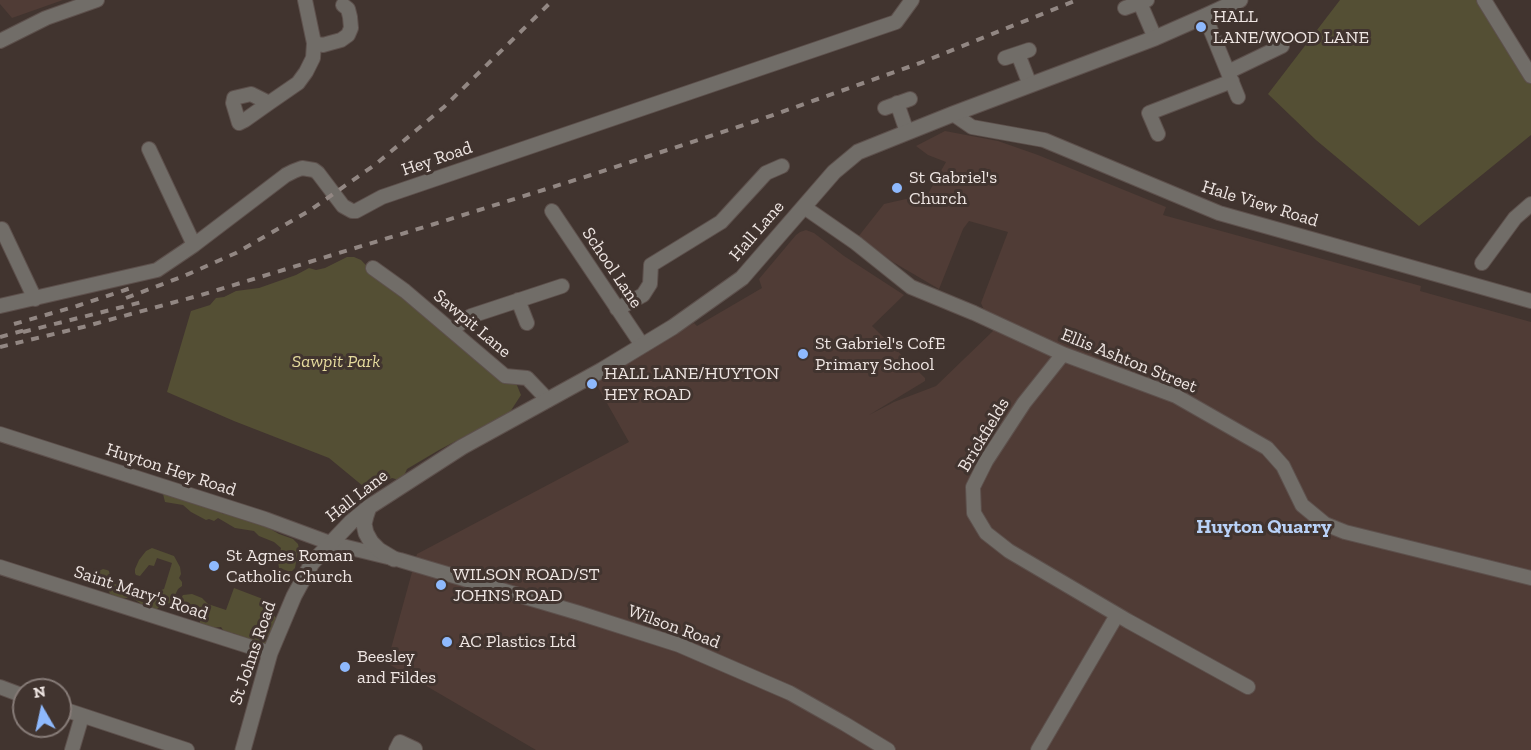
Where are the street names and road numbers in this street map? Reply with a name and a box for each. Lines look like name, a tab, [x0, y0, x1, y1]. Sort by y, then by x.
street label: Hey Road	[399, 137, 475, 181]
street label: Hale View Road	[1199, 176, 1321, 232]
street label: Hall Lane	[725, 196, 789, 266]
street label: School Lane	[577, 224, 647, 312]
street label: Sawpit Lane	[429, 285, 515, 363]
street label: Ellis Ashton Street	[1058, 324, 1200, 398]
street label: Brickfields	[954, 394, 1014, 476]
street label: Huyton Hey Road	[103, 439, 239, 501]
street label: Hall Lane	[322, 465, 392, 527]
street label: Saint Mary's Road	[71, 561, 211, 625]
street label: St Johns Road	[225, 598, 281, 708]
street label: Wilson Road	[625, 600, 723, 654]

